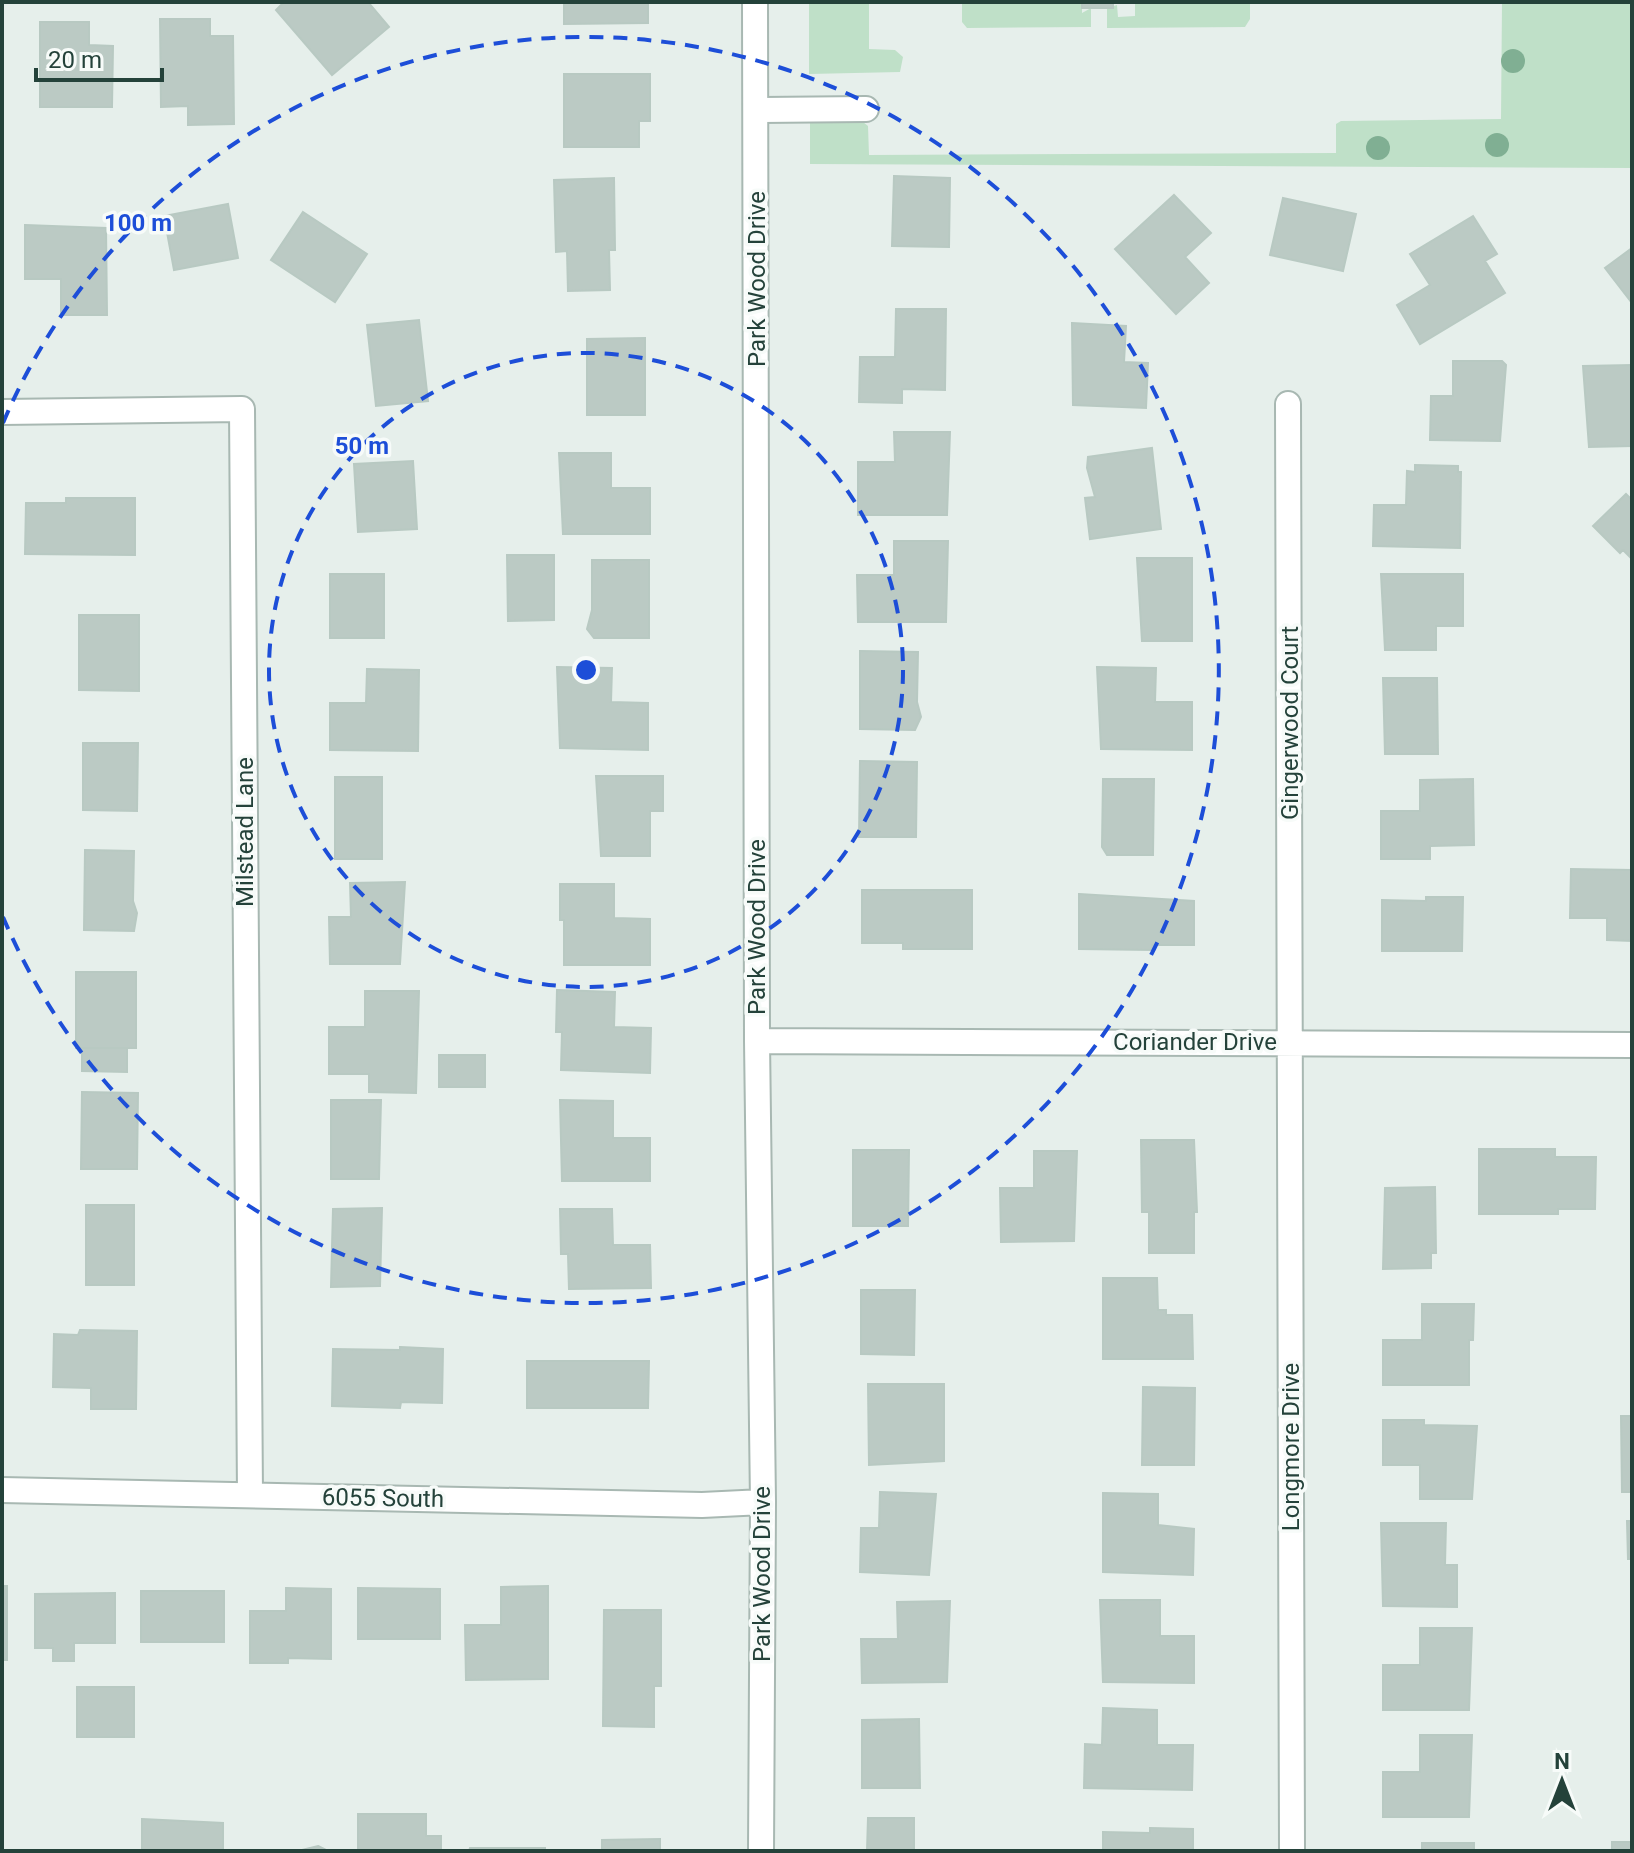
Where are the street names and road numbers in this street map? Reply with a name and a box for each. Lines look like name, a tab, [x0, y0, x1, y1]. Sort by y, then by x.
street label: Park Wood Drive	[743, 191, 771, 367]
street label: Gingerwood Court	[1276, 626, 1304, 820]
street label: Milstead Lane	[231, 757, 259, 907]
street label: Park Wood Drive	[743, 839, 771, 1015]
street label: Coriander Drive	[1113, 1028, 1277, 1056]
street label: Longmore Drive	[1277, 1363, 1305, 1531]
street label: 6055 South	[322, 1483, 444, 1513]
street label: Park Wood Drive	[748, 1486, 776, 1662]

